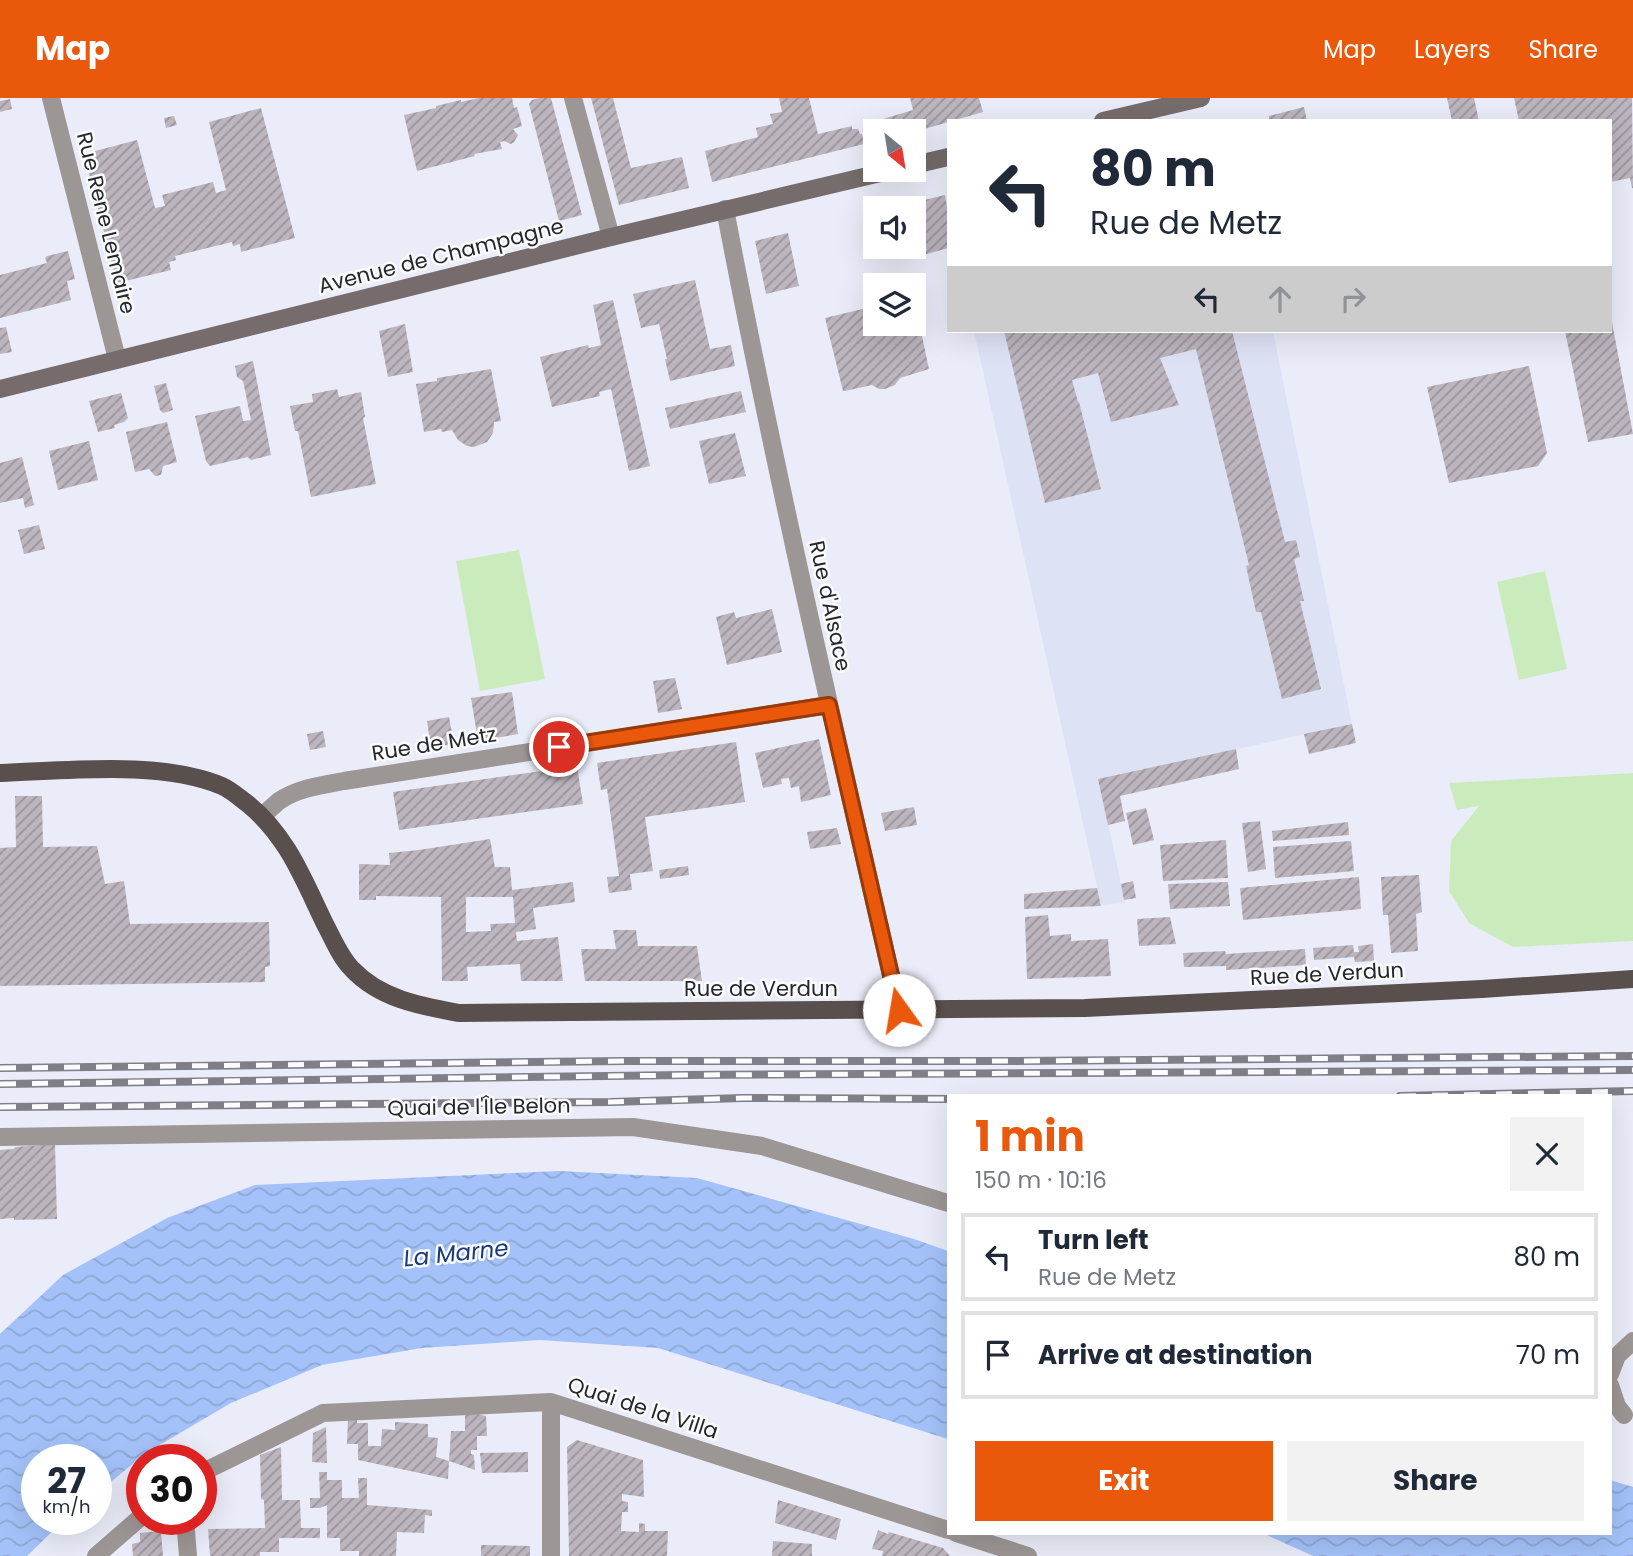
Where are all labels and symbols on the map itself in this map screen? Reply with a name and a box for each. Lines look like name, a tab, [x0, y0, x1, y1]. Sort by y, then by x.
north arrow	[863, 119, 926, 182]
street label: Rue Rene Lemaire	[70, 129, 143, 317]
street label: Avenue de Champagne	[315, 211, 567, 300]
street label: Rue d'Alsace	[803, 538, 858, 674]
pin	[529, 717, 589, 777]
street label: Rue de Metz	[369, 719, 498, 768]
street label: Rue de Verdun	[1249, 955, 1405, 992]
position arrow	[862, 973, 936, 1047]
street label: Rue de Verdun	[684, 974, 838, 1003]
street label: Quai de l'Île Belon	[387, 1090, 571, 1123]
water label: La Marne	[402, 1232, 510, 1274]
street label: Quai de la Villa	[564, 1370, 722, 1446]
speed limit sign: 30	[126, 1444, 217, 1535]

